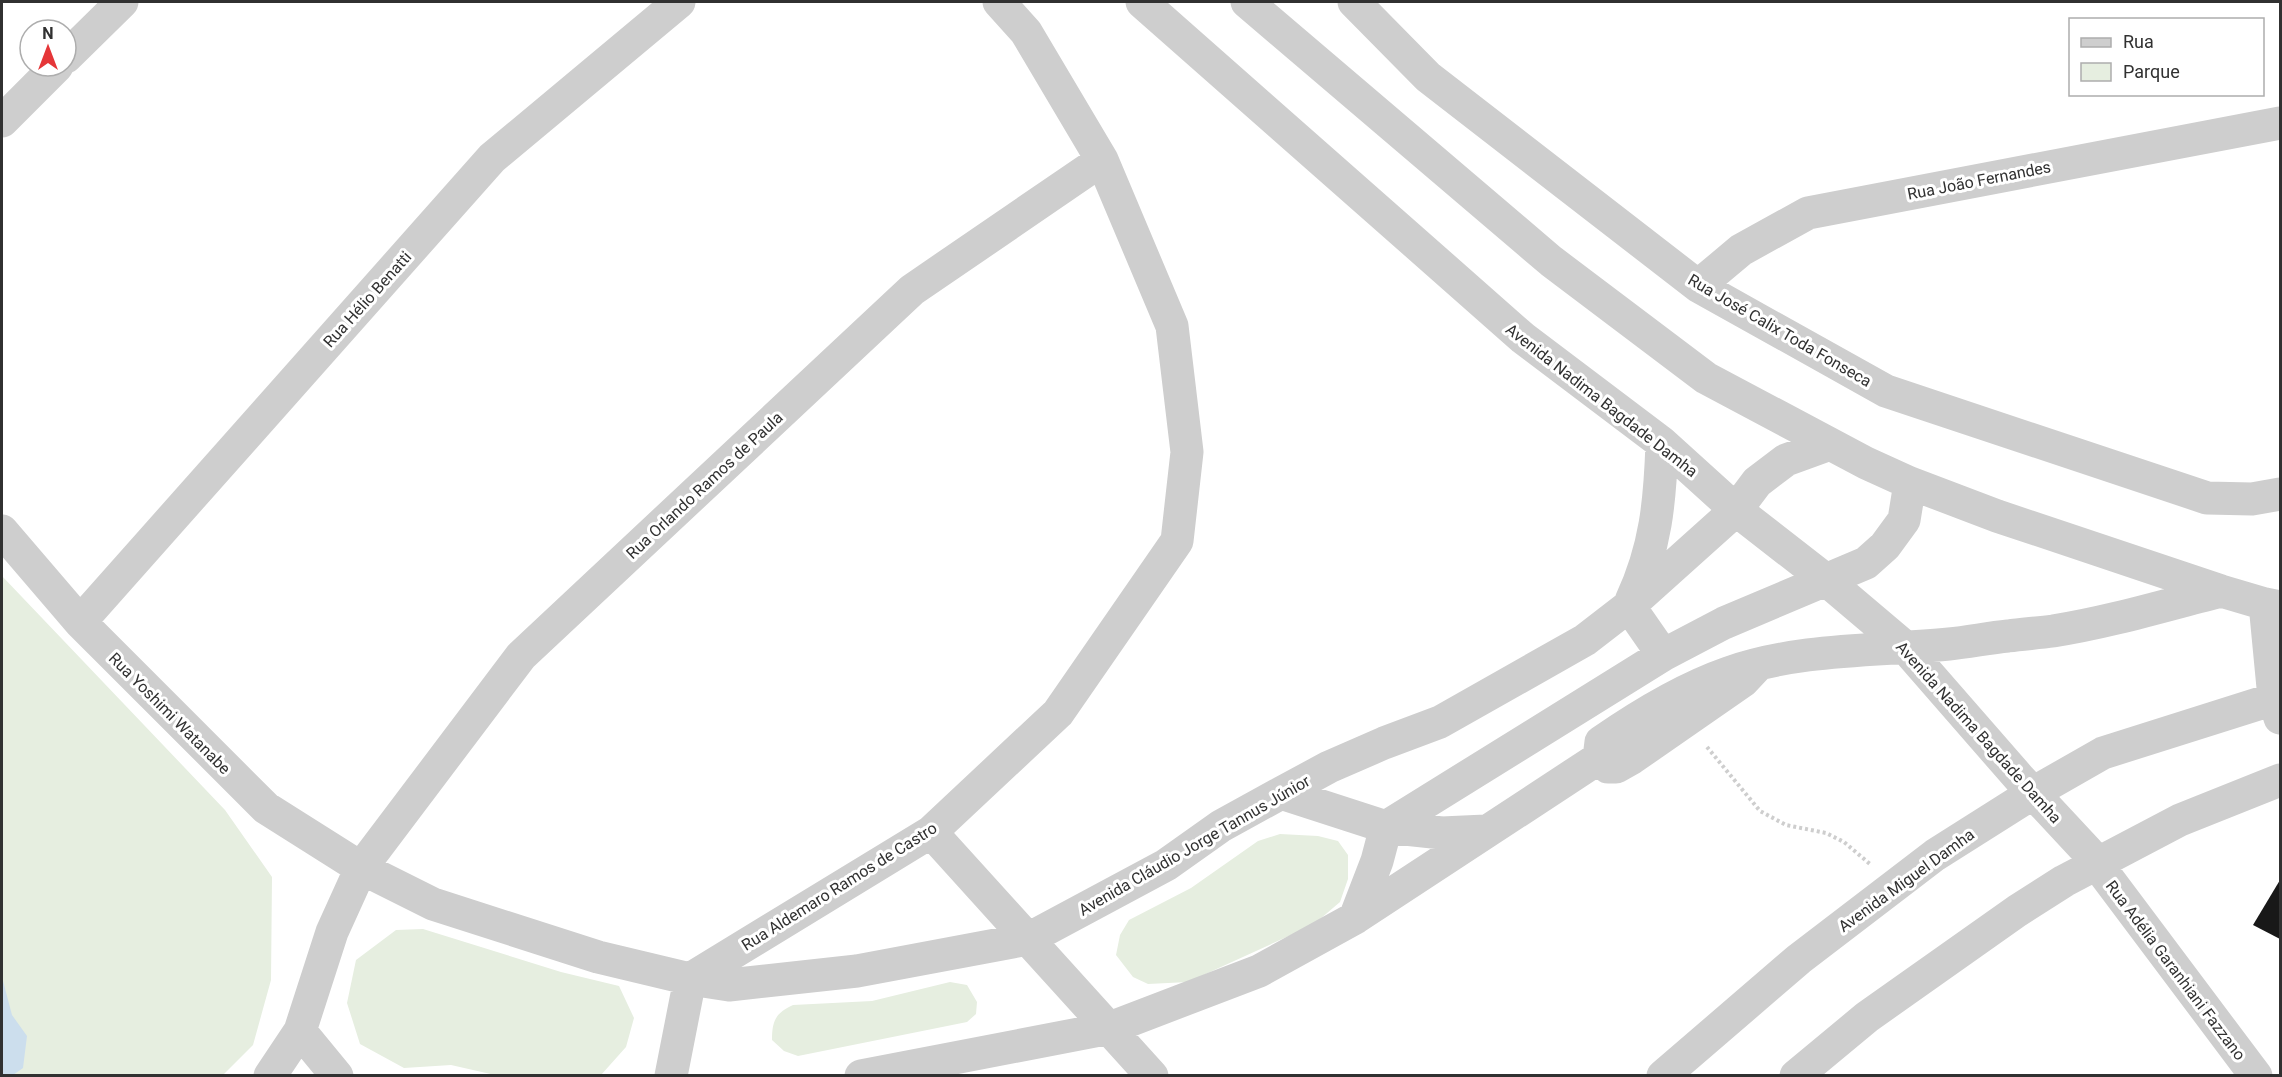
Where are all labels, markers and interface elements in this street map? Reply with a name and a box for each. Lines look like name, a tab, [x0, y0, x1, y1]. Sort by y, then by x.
north arrow	[18, 18, 78, 78]
legend	[2069, 18, 2264, 96]
text: N	[42, 24, 54, 43]
text: Rua	[2123, 31, 2154, 52]
text: Parque	[2123, 61, 2180, 82]
street label: Rua João Fernandes	[1906, 157, 2052, 204]
street label: Rua Hélio Benatti	[319, 247, 415, 351]
street label: Rua José Calix Toda Fonseca	[1685, 270, 1875, 391]
street label: Avenida Nadima Bagdade Damha	[1502, 320, 1701, 481]
street label: Rua Orlando Ramos de Paula	[622, 408, 786, 563]
street label: Avenida Nadima Bagdade Damha	[1892, 638, 2065, 827]
street label: Rua Yoshimi Watanabe	[105, 649, 234, 778]
street label: Avenida Cláudio Jorge Tannus Júnior	[1075, 771, 1314, 920]
street label: Rua Aldemaro Ramos de Castro	[738, 818, 940, 955]
street label: Avenida Miguel Damha	[1835, 825, 1978, 936]
street label: Rua Adélia Garanhiani Fazzano	[2102, 877, 2249, 1064]

